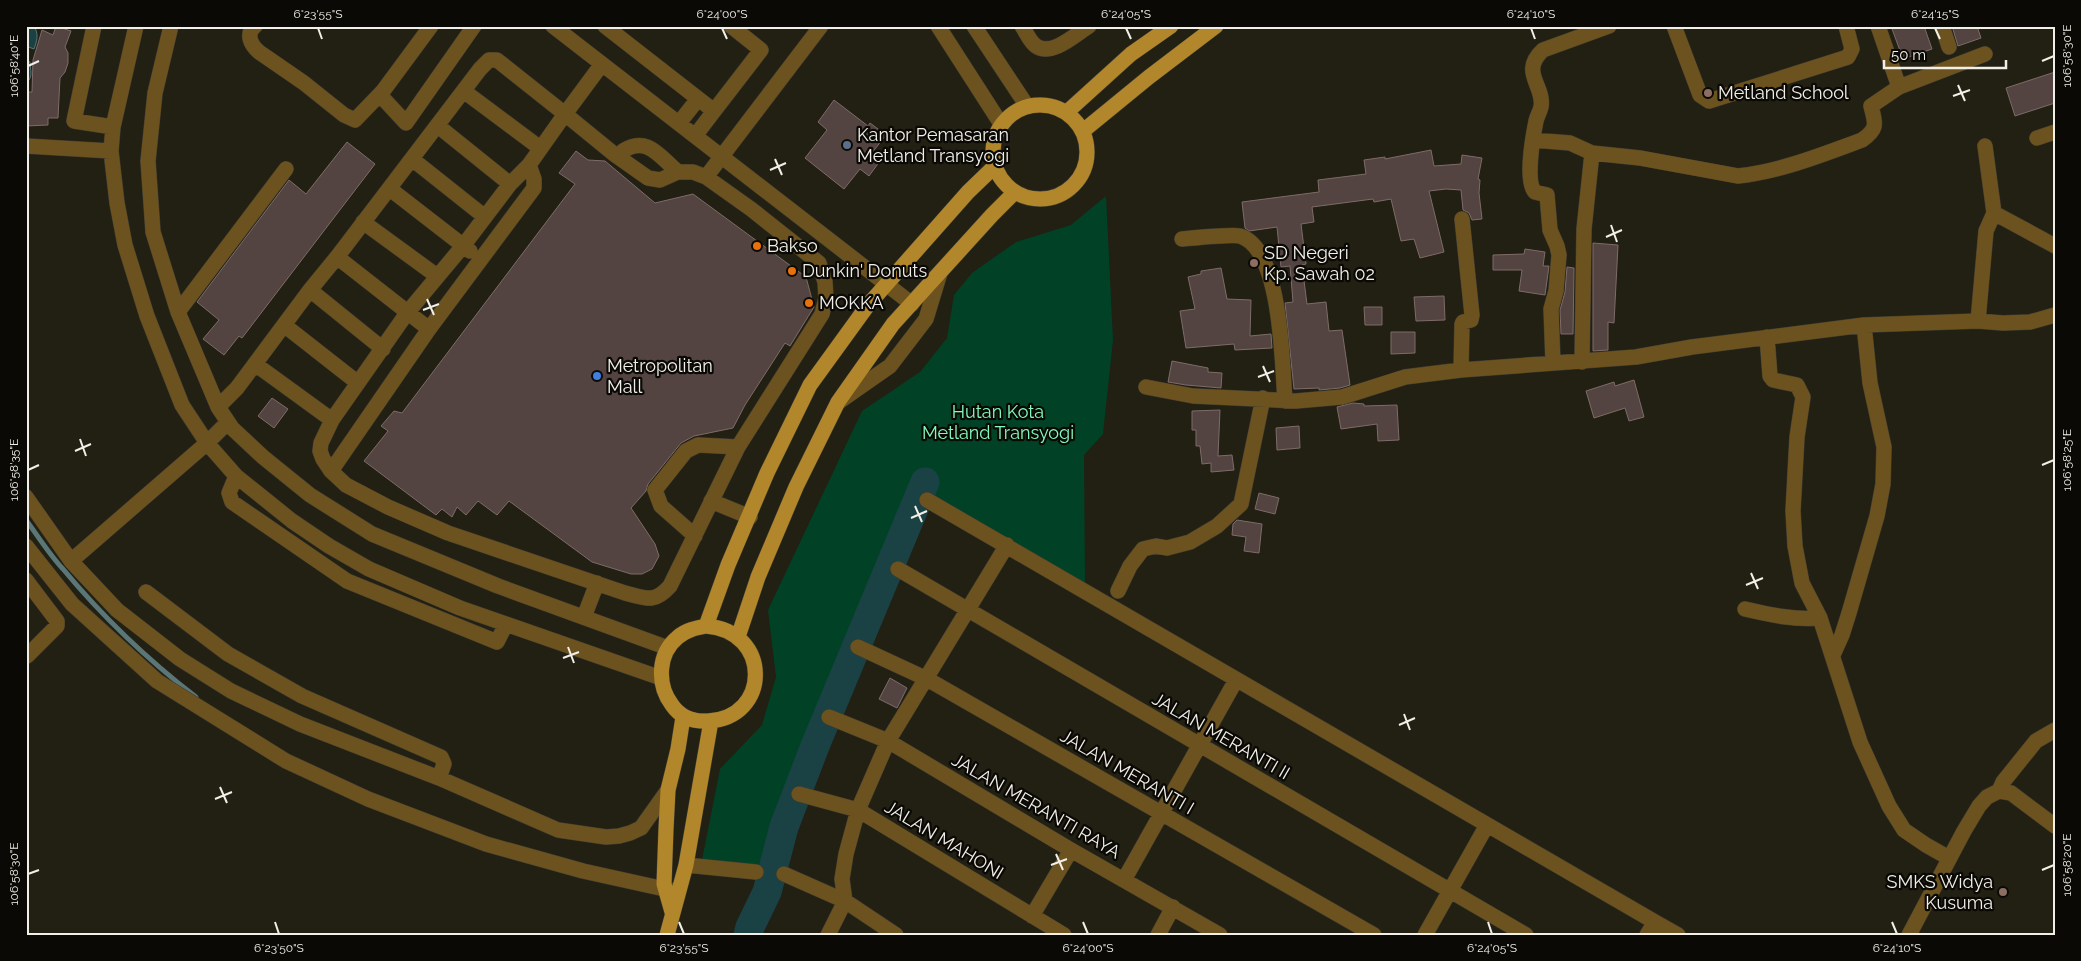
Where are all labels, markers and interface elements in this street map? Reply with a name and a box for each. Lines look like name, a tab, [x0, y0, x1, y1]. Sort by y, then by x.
text: 6°23'55"S	[293, 7, 343, 21]
text: 6°24'00"S	[697, 7, 747, 21]
text: 6°24'05"S	[1101, 7, 1151, 21]
text: 6°24'10"S	[1507, 7, 1555, 21]
text: 6°24'15"S	[1911, 7, 1959, 21]
text: 106°58'30"E	[2060, 24, 2074, 88]
text: 106°58'40"E	[7, 35, 21, 97]
scale bar	[1884, 38, 2006, 70]
text: 50 m	[1891, 46, 1926, 64]
place label: Metland School	[1718, 82, 1849, 103]
marker: Metland School	[1702, 87, 1714, 99]
place label: Kantor Pemasaran Metland Transyogi	[857, 124, 1009, 166]
marker: Kantor Pemasaran Metland Transyogi	[841, 139, 853, 151]
place label: Bakso	[767, 235, 818, 256]
marker: Bakso	[751, 240, 763, 252]
place label: SD Negeri Kp. Sawah 02	[1264, 242, 1375, 284]
marker: SD Negeri Kp. Sawah 02	[1248, 257, 1260, 269]
place label: Dunkin' Donuts	[802, 260, 927, 281]
marker: Dunkin' Donuts	[786, 265, 798, 277]
place label: MOKKA	[819, 292, 884, 313]
marker: MOKKA	[803, 297, 815, 309]
place label: Metropolitan Mall	[607, 355, 713, 397]
marker: Metropolitan Mall	[591, 370, 603, 382]
park label: Hutan Kota Metland Transyogi	[922, 401, 1074, 443]
text: 106°58'25"E	[2060, 429, 2074, 491]
text: 106°58'35"E	[7, 439, 21, 501]
street label: JALAN MERANTI II	[1149, 688, 1294, 783]
street label: JALAN MERANTI I	[1057, 725, 1198, 818]
street label: JALAN MERANTI RAYA	[948, 749, 1124, 862]
street label: JALAN MAHONI	[881, 796, 1007, 883]
text: 106°58'20"E	[2060, 833, 2074, 897]
text: 106°58'30"E	[7, 842, 21, 906]
place label: SMKS Widya Kusuma	[1887, 871, 1993, 913]
marker: SMKS Widya Kusuma	[1997, 886, 2009, 898]
text: 6°23'50"S	[254, 941, 304, 955]
text: 6°23'55"S	[659, 941, 709, 955]
text: 6°24'00"S	[1063, 941, 1113, 955]
text: 6°24'05"S	[1467, 941, 1517, 955]
text: 6°24'10"S	[1873, 941, 1921, 955]

